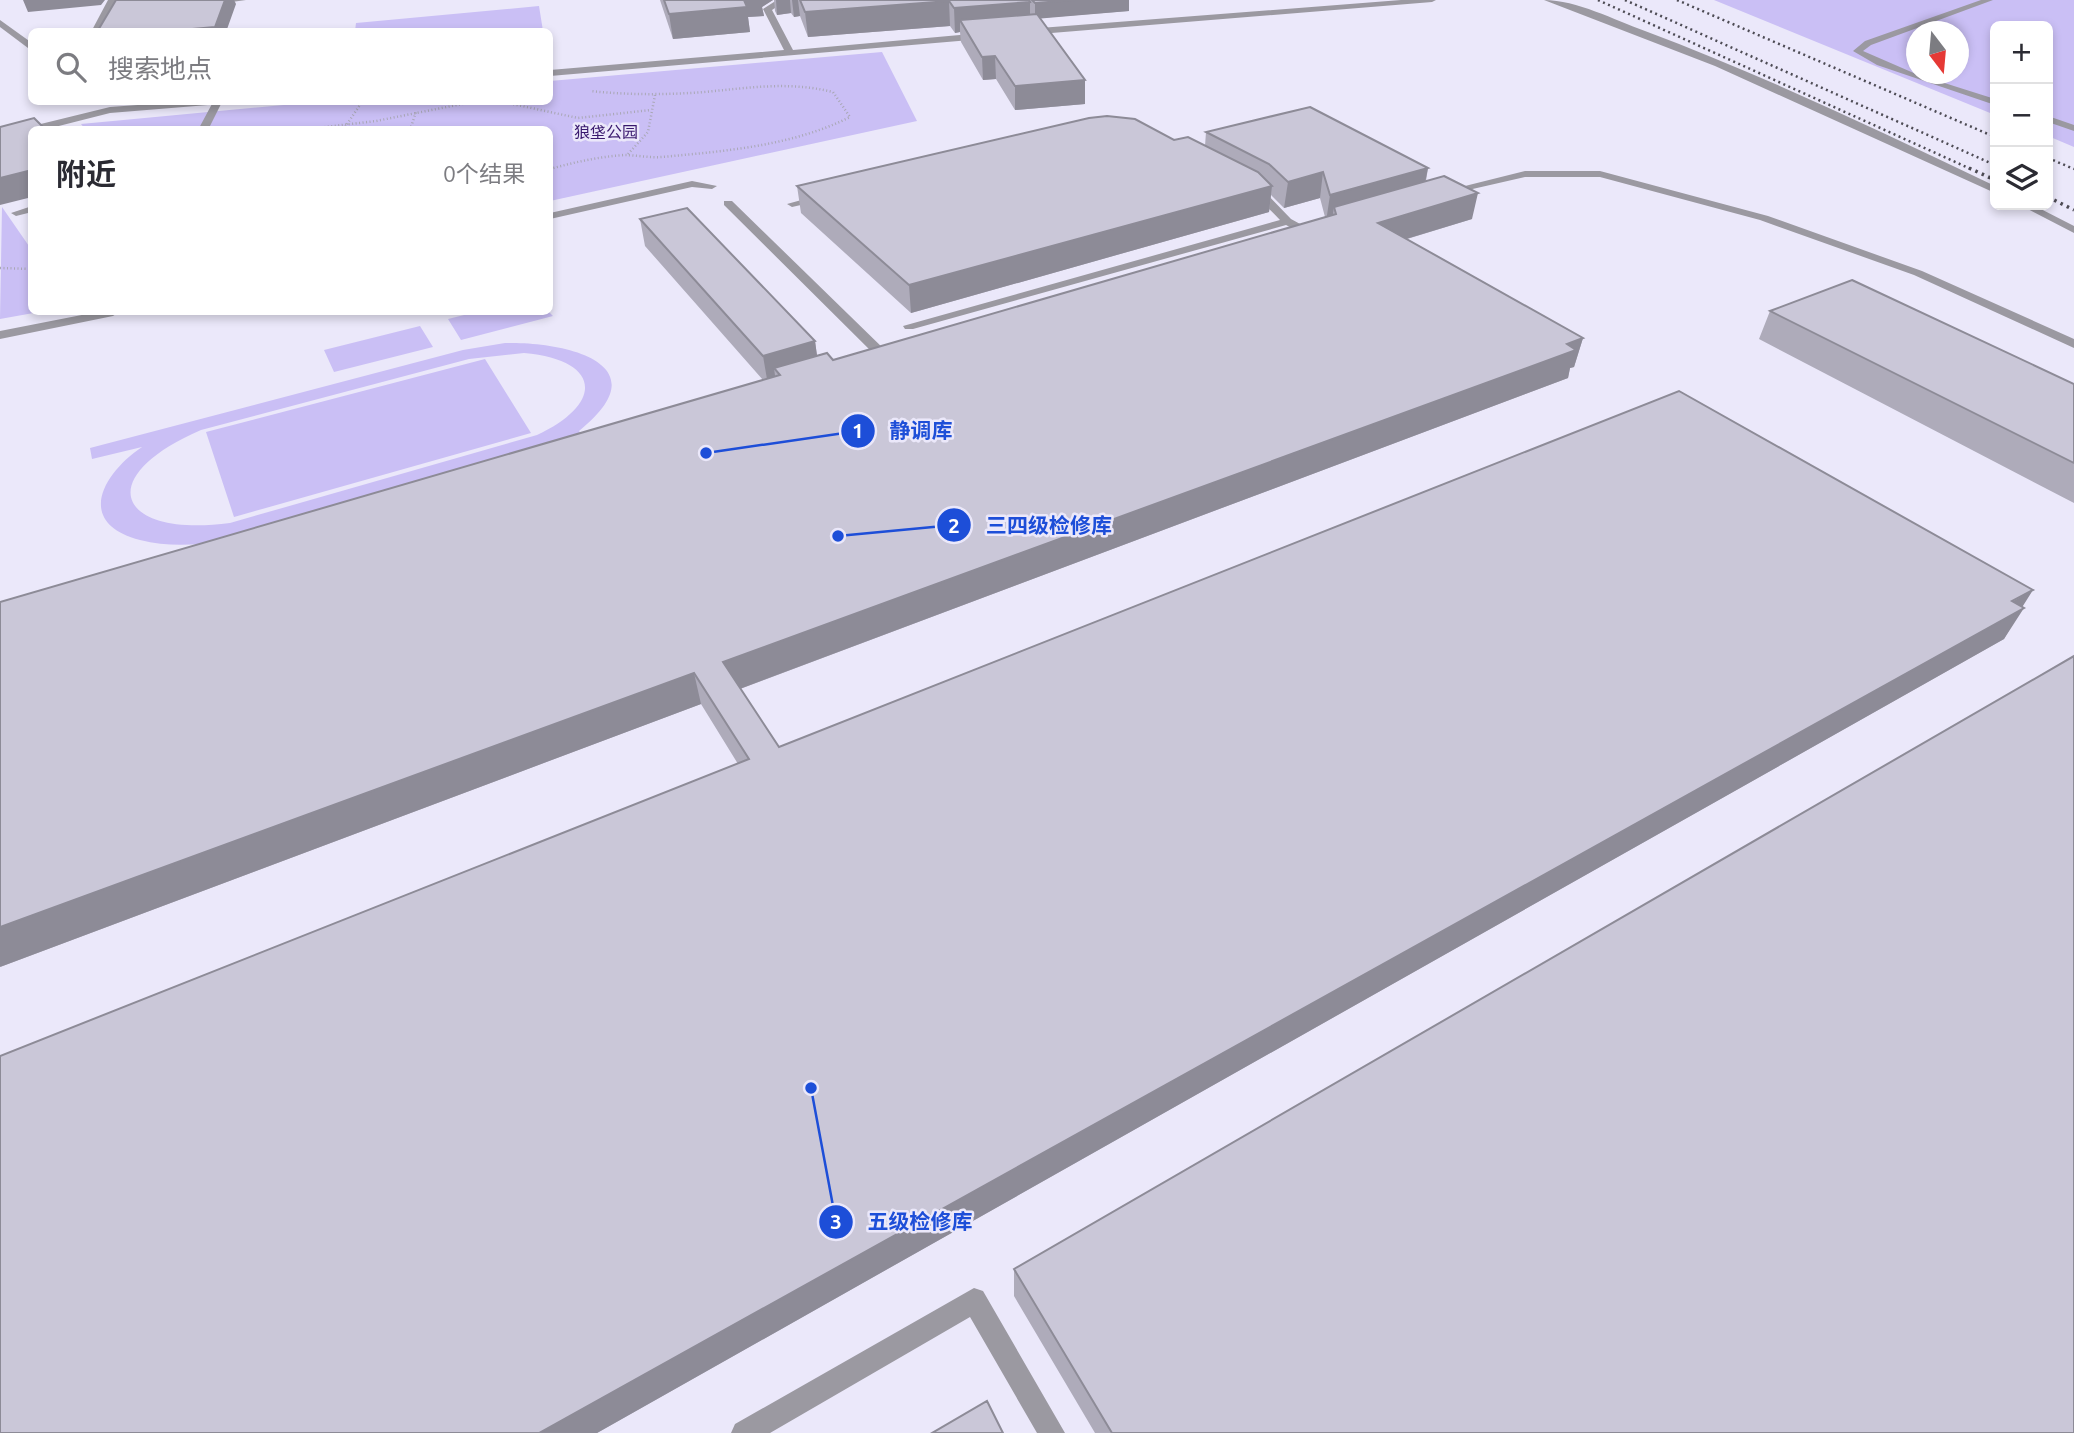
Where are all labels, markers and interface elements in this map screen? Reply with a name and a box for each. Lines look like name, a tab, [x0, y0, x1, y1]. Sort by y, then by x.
north arrow	[1906, 21, 1969, 84]
map controls	[1990, 21, 2053, 210]
button: +	[1990, 21, 2053, 84]
search box	[28, 28, 553, 105]
icon: search	[52, 48, 90, 86]
text: 搜索地点	[108, 54, 212, 83]
button: −	[1990, 84, 2053, 147]
park label: 狼垡公园	[574, 123, 638, 141]
button: layers	[1990, 147, 2053, 210]
text: 附近	[56, 157, 116, 191]
text: 0个结果	[443, 161, 525, 186]
callout: 静调库	[841, 410, 967, 452]
text: 1	[852, 418, 864, 442]
text: 静调库	[890, 418, 953, 442]
callout: 三四级检修库	[937, 504, 1126, 546]
text: 2	[948, 513, 960, 537]
text: 三四级检修库	[986, 513, 1112, 537]
callout: 五级检修库	[819, 1201, 987, 1243]
text: 3	[830, 1209, 842, 1233]
text: 五级检修库	[868, 1209, 973, 1233]

